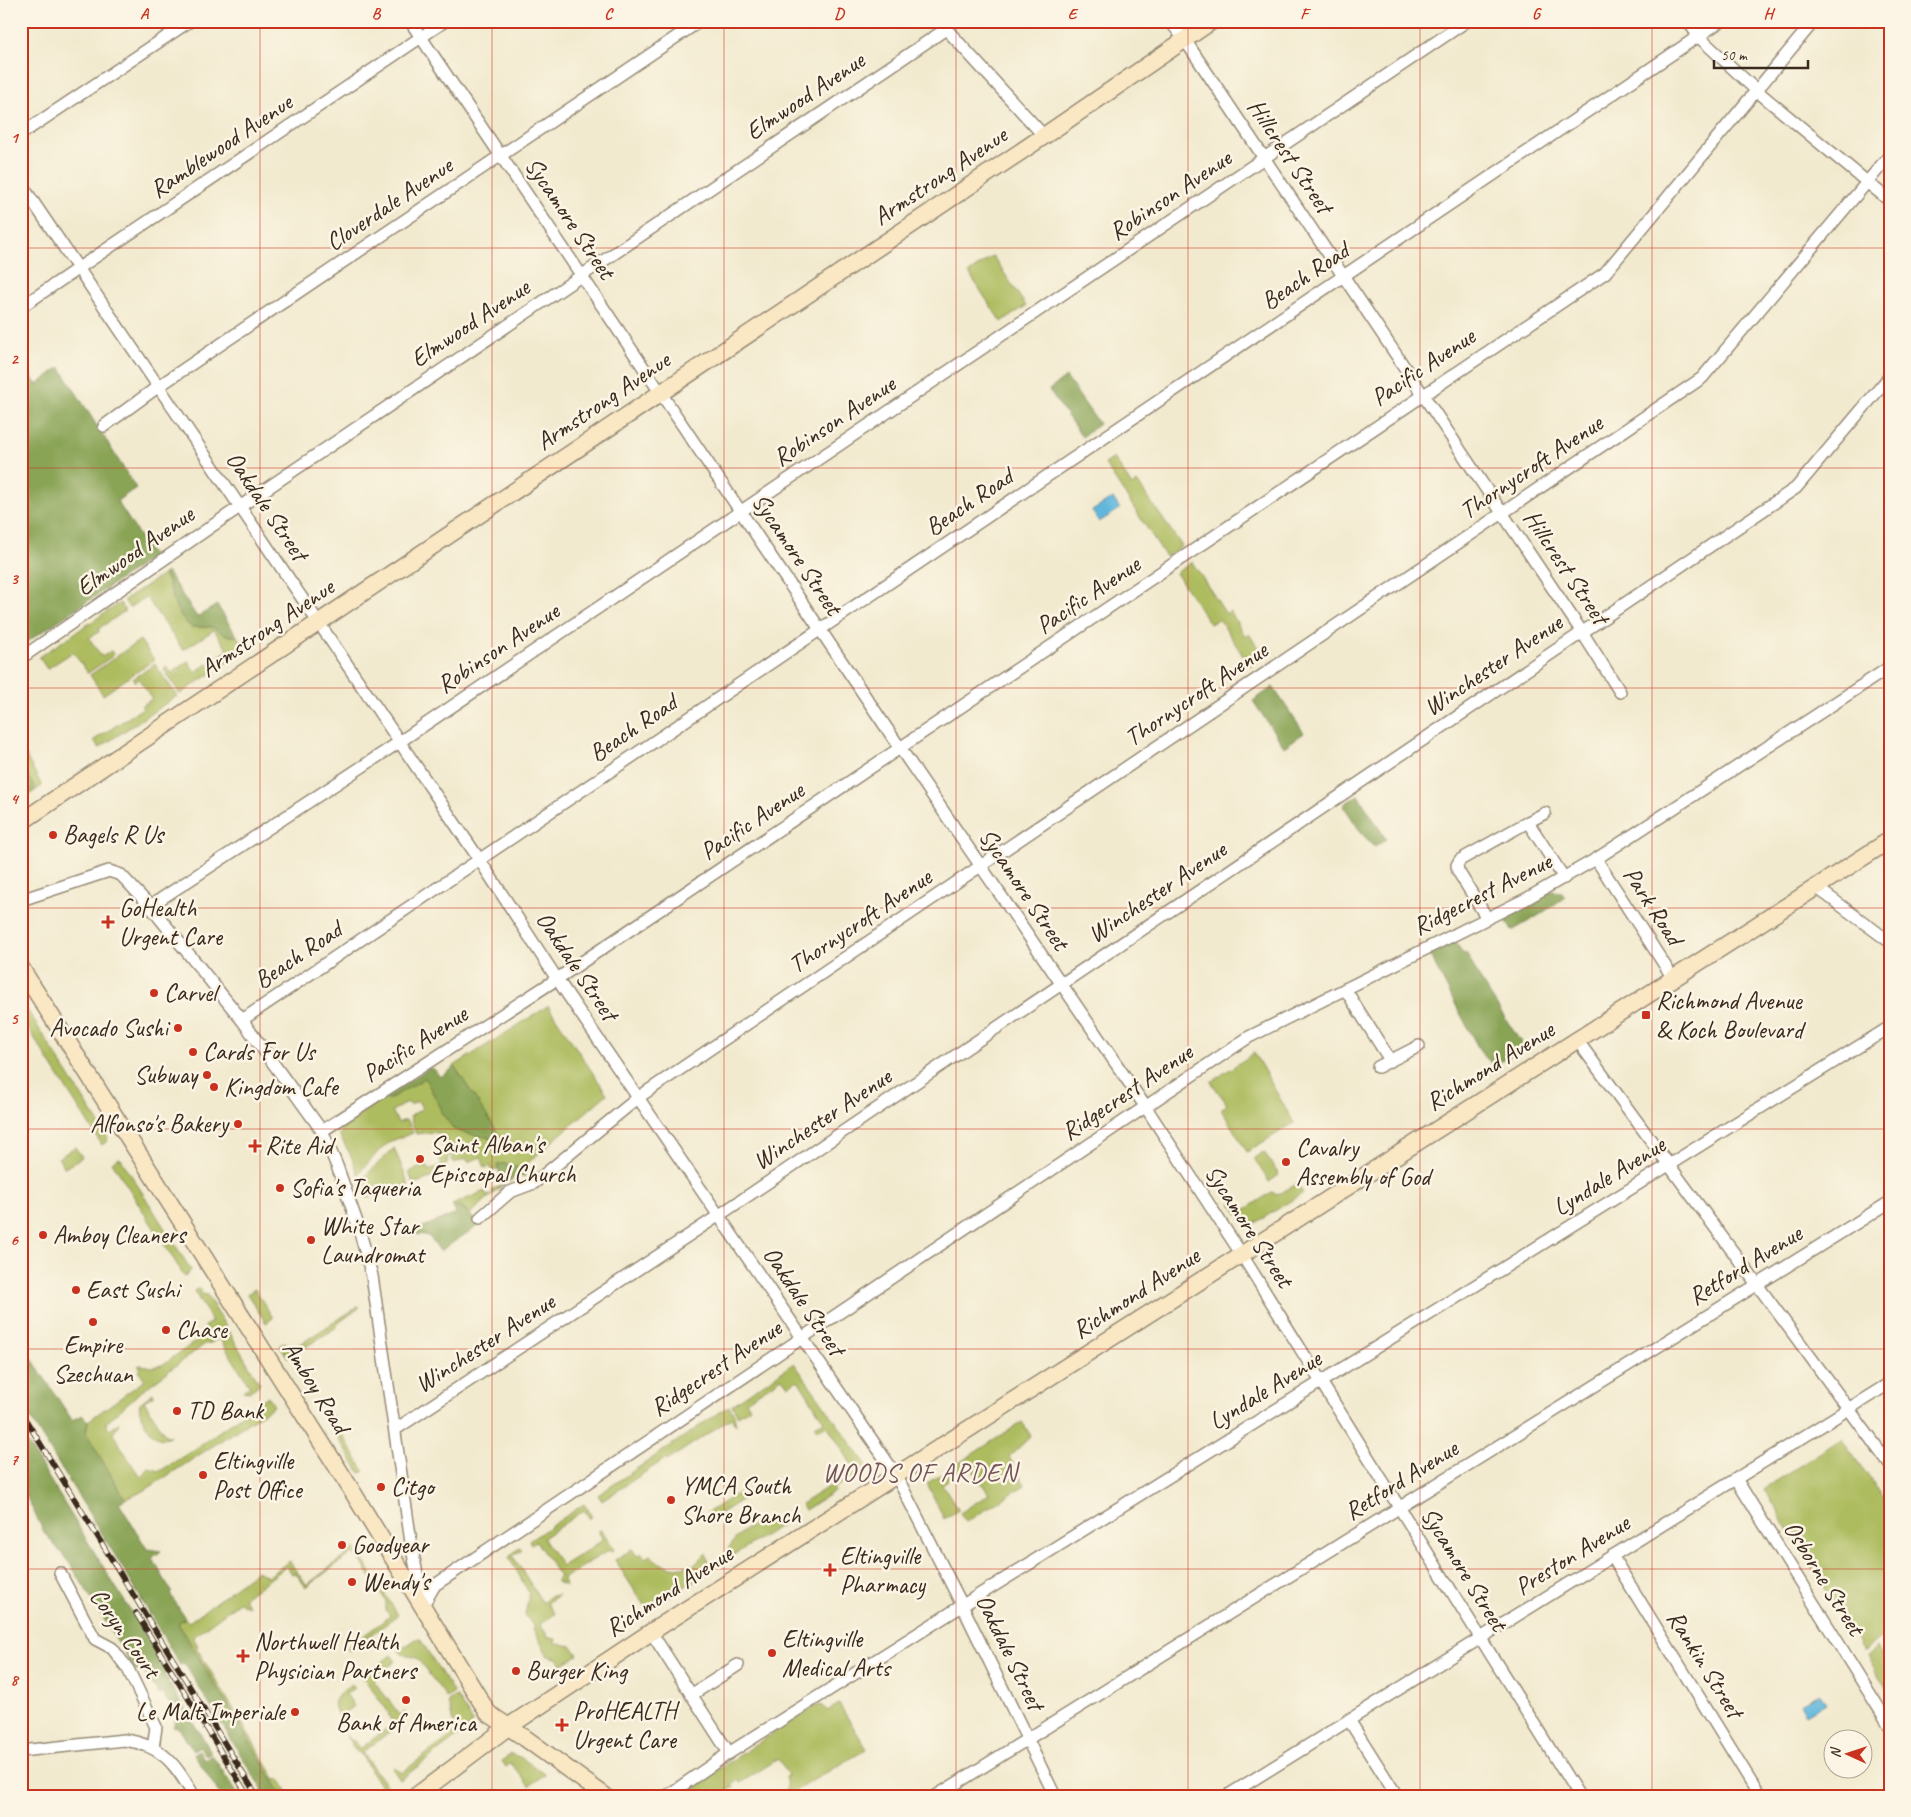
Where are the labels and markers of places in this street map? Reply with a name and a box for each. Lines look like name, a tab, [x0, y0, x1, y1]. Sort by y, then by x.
place label: Bagels R Us	[63, 819, 166, 851]
marker: Bagels R Us	[47, 829, 59, 841]
place label: GoHealth Urgent Care	[119, 892, 224, 953]
marker: GoHealth Urgent Care	[101, 915, 115, 929]
place label: Carvel	[164, 977, 221, 1009]
place label: Richmond Avenue & Koch Boulevard	[1656, 985, 1806, 1046]
marker: Carvel	[148, 987, 160, 999]
marker: Richmond Avenue & Koch Boulevard	[1640, 1009, 1652, 1021]
place label: Avocado Sushi	[50, 1012, 171, 1044]
marker: Avocado Sushi	[172, 1022, 184, 1034]
place label: Cards For Us	[203, 1036, 317, 1068]
marker: Cards For Us	[187, 1046, 199, 1058]
place label: Subway	[134, 1059, 199, 1091]
marker: Subway	[201, 1069, 213, 1081]
place label: Kingdom Cafe	[224, 1071, 340, 1103]
marker: Kingdom Cafe	[208, 1081, 220, 1093]
place label: Alfonso's Bakery	[90, 1108, 230, 1140]
marker: Alfonso's Bakery	[232, 1118, 244, 1130]
place label: Saint Alban's Episcopal Church	[430, 1129, 576, 1190]
place label: Rite Aid	[265, 1130, 337, 1162]
place label: Cavalry Assembly of God	[1296, 1132, 1434, 1193]
marker: Rite Aid	[249, 1140, 261, 1152]
marker: Saint Alban's Episcopal Church	[414, 1153, 426, 1165]
marker: Cavalry Assembly of God	[1280, 1156, 1292, 1168]
place label: Sofia's Taqueria	[290, 1172, 422, 1204]
marker: Sofia's Taqueria	[274, 1182, 286, 1194]
place label: White Star Laundromat	[321, 1210, 427, 1271]
place label: Amboy Cleaners	[53, 1219, 188, 1251]
marker: Amboy Cleaners	[37, 1229, 49, 1241]
marker: White Star Laundromat	[305, 1234, 317, 1246]
place label: East Sushi	[86, 1274, 183, 1306]
marker: East Sushi	[70, 1284, 82, 1296]
place label: Chase	[176, 1314, 229, 1346]
marker: Empire Szechuan	[87, 1316, 99, 1328]
marker: Chase	[160, 1324, 172, 1336]
place label: Empire Szechuan	[53, 1329, 134, 1390]
place label: TD Bank	[187, 1395, 265, 1427]
marker: TD Bank	[171, 1405, 183, 1417]
place label: Eltingville Post Office	[213, 1445, 304, 1506]
marker: Eltingville Post Office	[197, 1469, 209, 1481]
place label: YMCA South Shore Branch	[681, 1470, 801, 1531]
place label: Citgo	[391, 1471, 437, 1503]
marker: Citgo	[375, 1481, 387, 1493]
marker: YMCA South Shore Branch	[665, 1494, 677, 1506]
place label: Goodyear	[352, 1529, 430, 1561]
marker: Goodyear	[336, 1539, 348, 1551]
place label: Eltingville Pharmacy	[840, 1540, 926, 1601]
marker: Eltingville Pharmacy	[824, 1564, 836, 1576]
place label: Wendy's	[362, 1566, 432, 1598]
marker: Wendy's	[346, 1576, 358, 1588]
place label: Eltingville Medical Arts	[782, 1623, 893, 1684]
place label: Northwell Health Physician Partners	[254, 1626, 418, 1687]
marker: Eltingville Medical Arts	[766, 1647, 778, 1659]
marker: Northwell Health Physician Partners	[236, 1649, 250, 1663]
place label: Burger King	[526, 1655, 629, 1687]
marker: Burger King	[510, 1665, 522, 1677]
marker: Bank of America	[400, 1694, 412, 1706]
place label: ProHEALTH Urgent Care	[573, 1695, 680, 1756]
place label: Le Malt Imperiale	[136, 1696, 287, 1728]
marker: Le Malt Imperiale	[289, 1706, 301, 1718]
place label: Bank of America	[336, 1707, 478, 1739]
marker: ProHEALTH Urgent Care	[555, 1718, 569, 1732]

